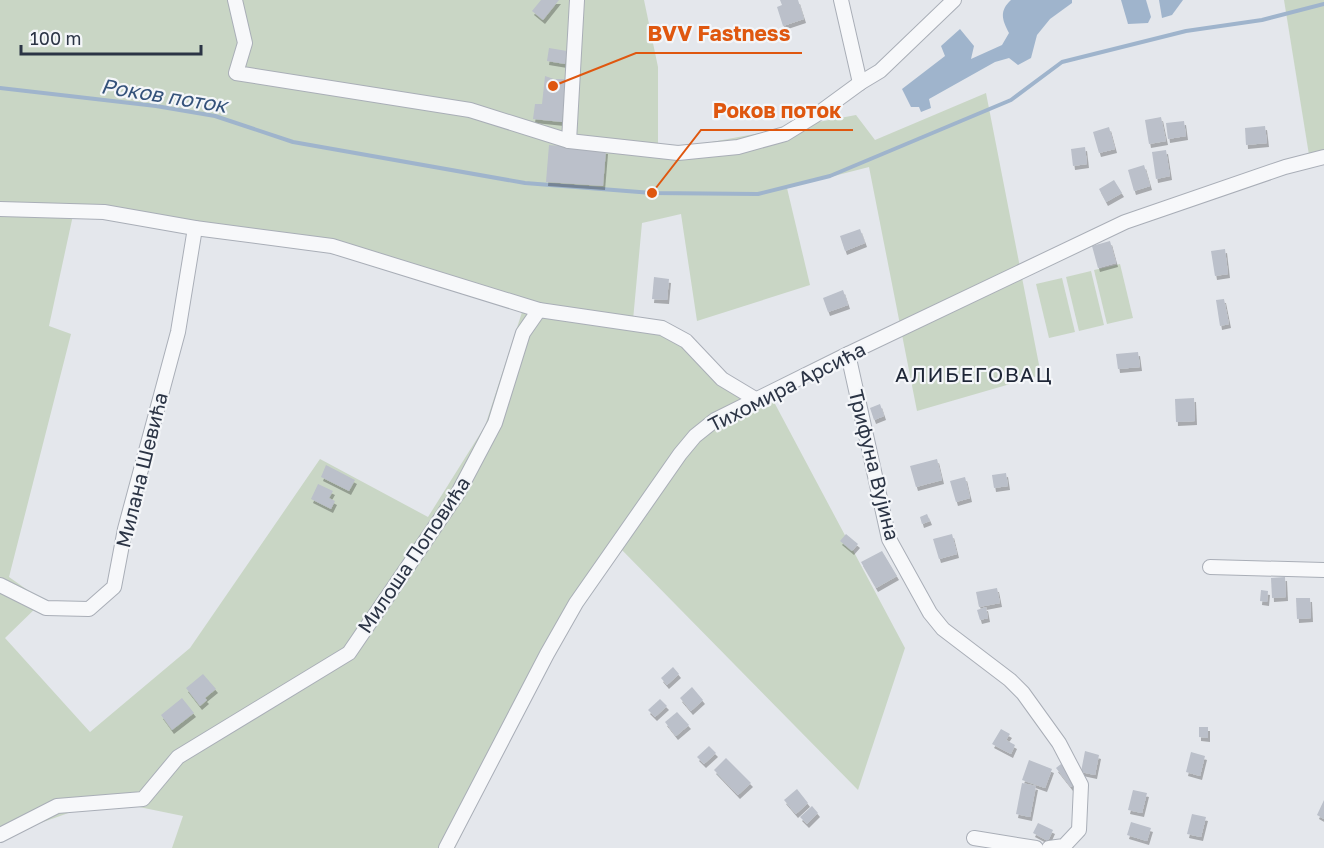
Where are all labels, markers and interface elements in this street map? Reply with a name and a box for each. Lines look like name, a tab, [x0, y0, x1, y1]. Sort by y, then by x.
callout: BVV Fastness	[636, 14, 802, 53]
scale bar	[21, 18, 201, 56]
text: BVV Fastness	[648, 20, 791, 46]
text: 100 m	[30, 27, 81, 49]
water label: Роков поток	[99, 72, 232, 118]
callout: Роков поток	[701, 91, 853, 130]
text: Роков поток	[713, 97, 841, 123]
street label: Тихомира Арсића	[704, 336, 869, 436]
district label: АЛИБЕГОВАЦ	[895, 361, 1053, 387]
street label: Трифуна Вујина	[845, 387, 905, 543]
street label: Милана Шевића	[110, 390, 172, 550]
street label: Милоша Поповића	[352, 472, 475, 637]

